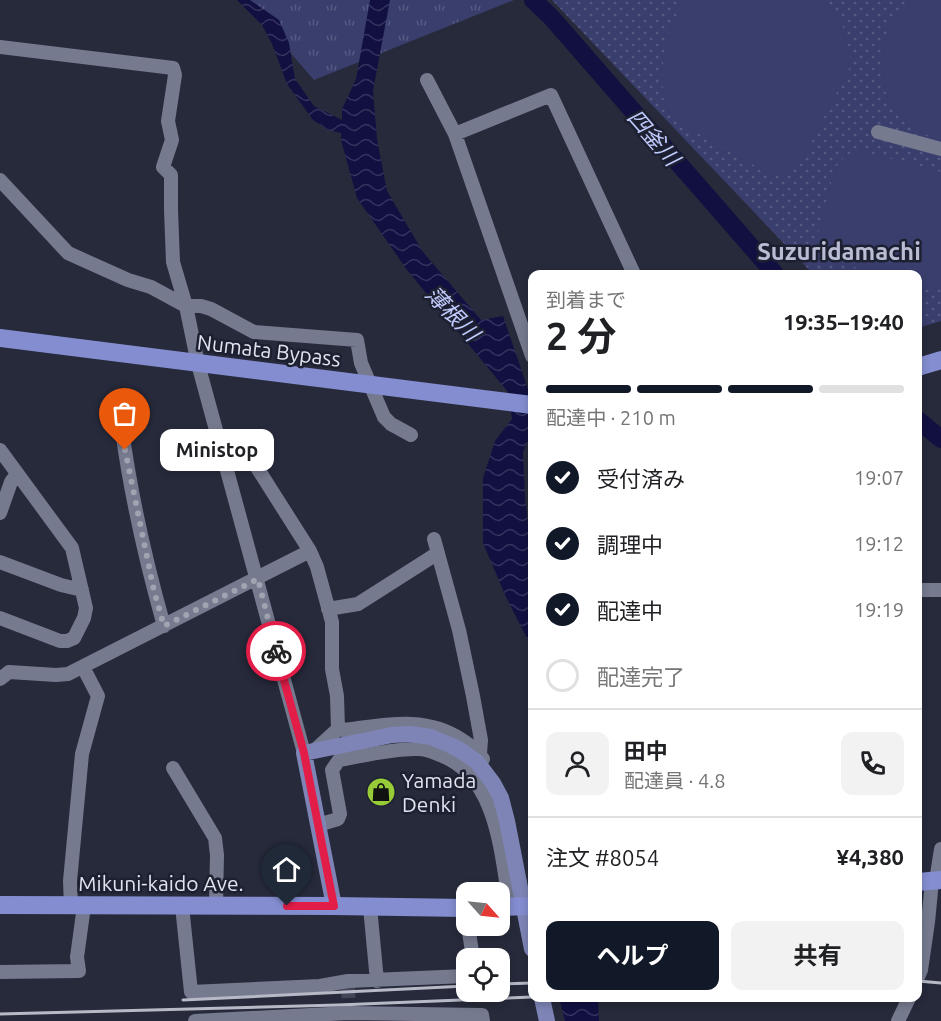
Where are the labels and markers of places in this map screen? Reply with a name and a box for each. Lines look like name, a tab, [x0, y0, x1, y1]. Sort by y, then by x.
pin	[99, 388, 150, 450]
callout: Ministop	[161, 429, 275, 471]
place label: Yamada Denki	[402, 768, 476, 816]
shop icon: Yamada Denki	[365, 776, 397, 808]
pin	[261, 844, 312, 906]

